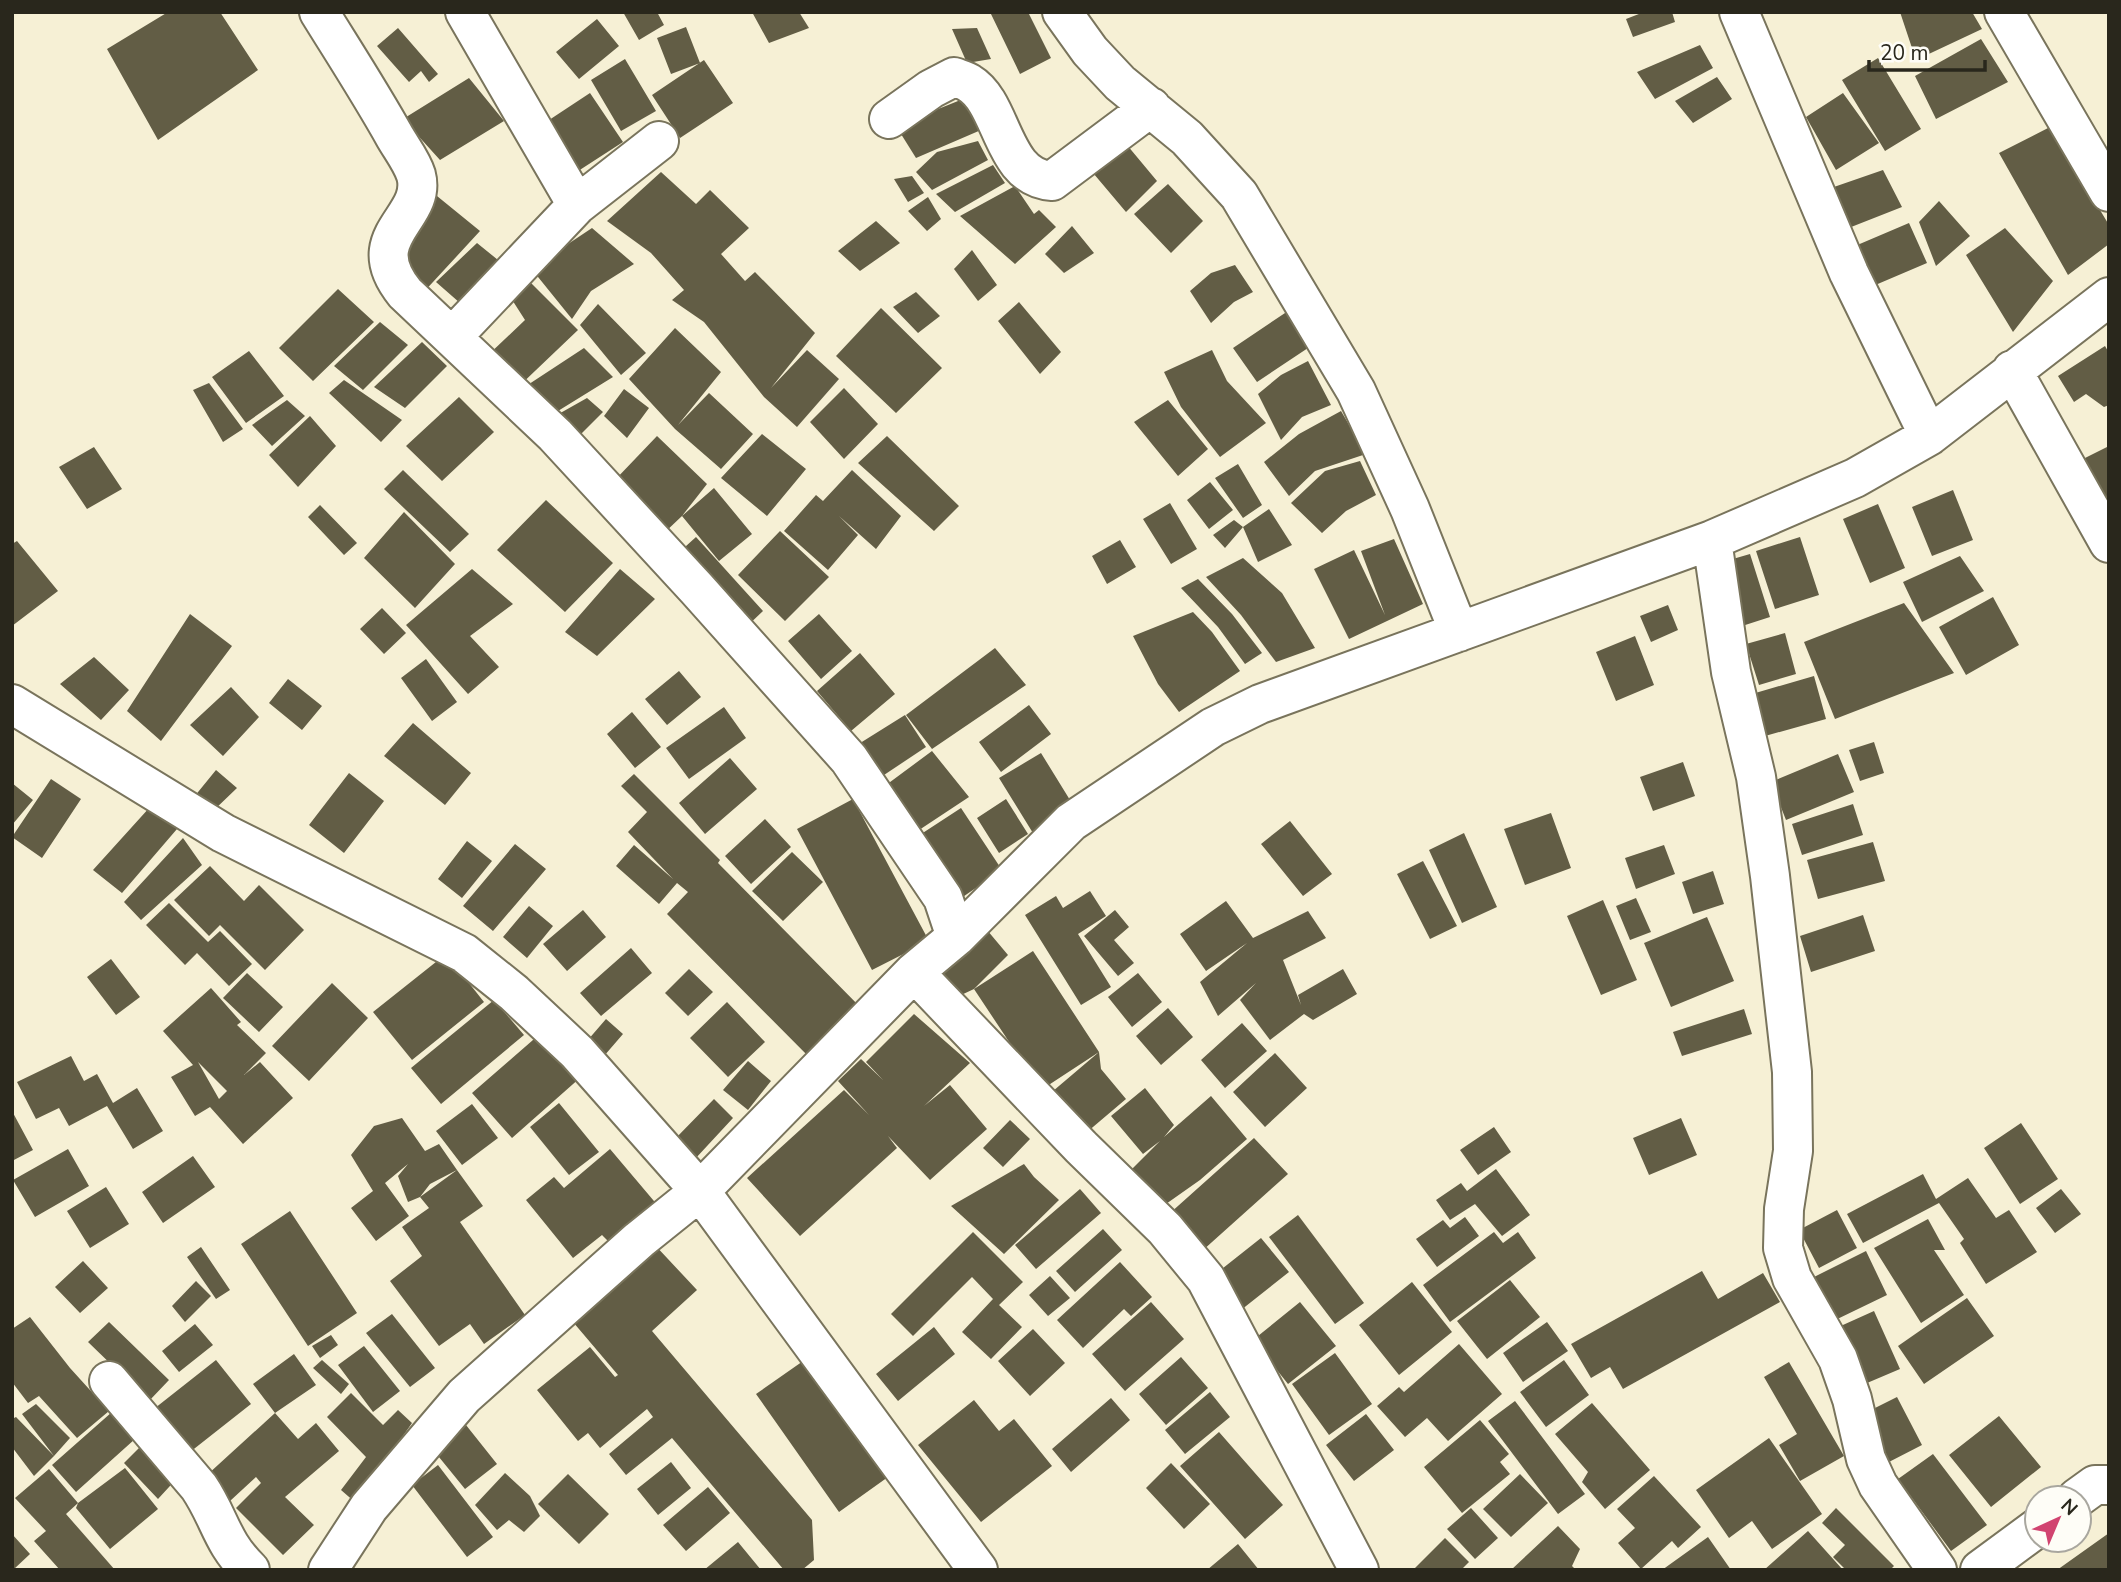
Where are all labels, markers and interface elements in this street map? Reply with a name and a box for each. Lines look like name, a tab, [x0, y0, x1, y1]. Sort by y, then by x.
scale bar	[1869, 28, 1984, 72]
text: 20 m	[1880, 39, 1929, 67]
north arrow	[2023, 1484, 2093, 1554]
text: N	[2055, 1493, 2083, 1522]

